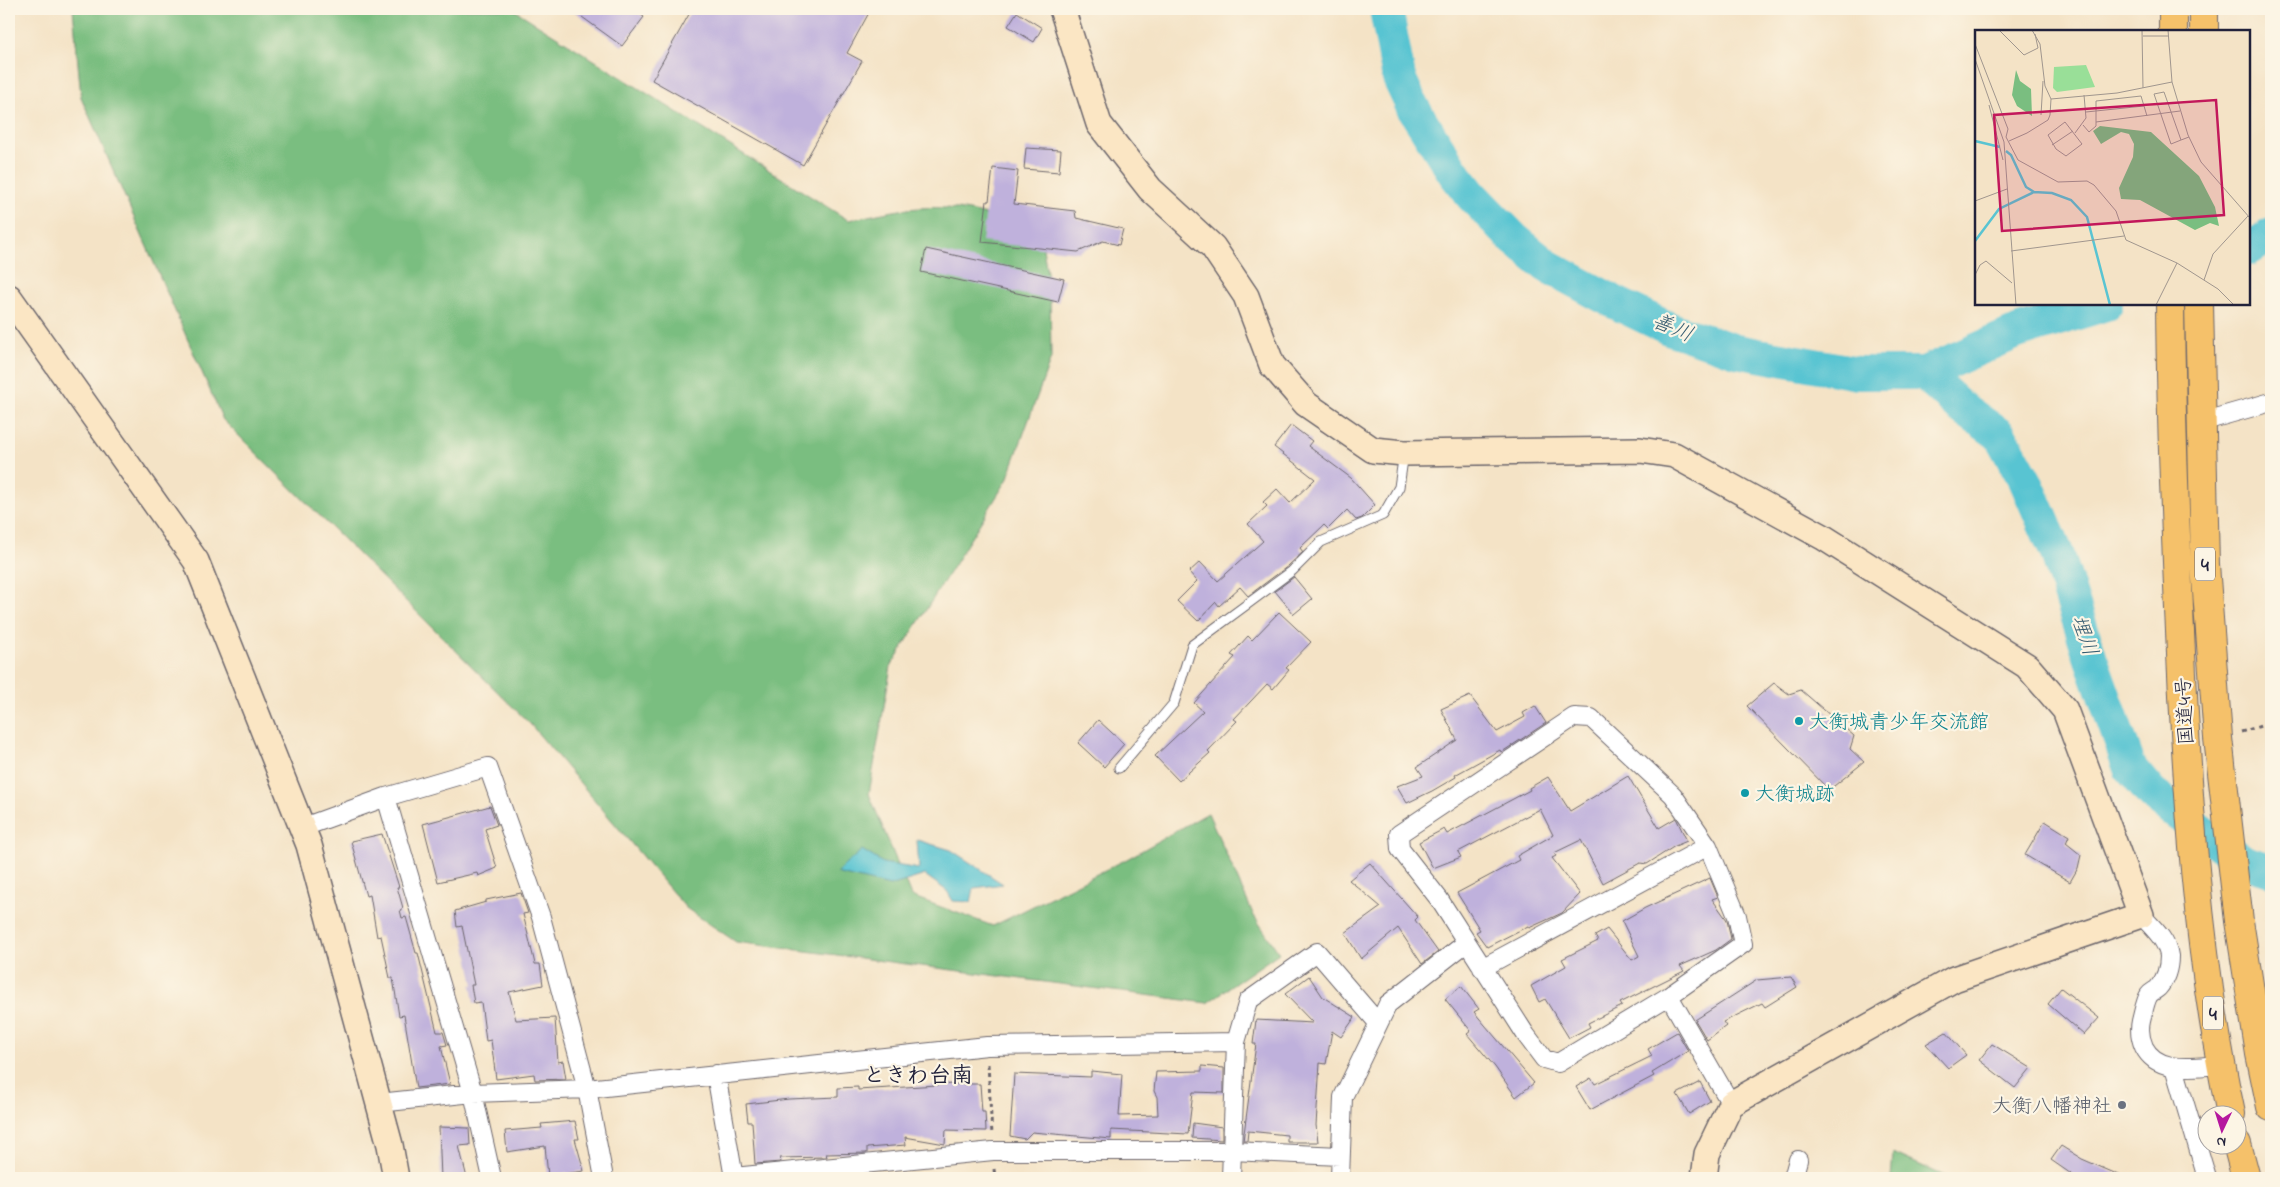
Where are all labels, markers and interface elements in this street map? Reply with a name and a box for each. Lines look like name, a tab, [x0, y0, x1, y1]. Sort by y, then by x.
inset map	[1975, 30, 2250, 305]
water label: 善川	[1647, 307, 1697, 351]
road number: 4	[2195, 548, 2215, 580]
water label: 埋川	[2062, 611, 2104, 660]
street label: 国道4号	[2170, 676, 2203, 746]
place label: 大衡城青少年交流館	[1809, 709, 1989, 738]
marker: 大衡城青少年交流館	[1793, 715, 1805, 727]
place label: 大衡城跡	[1755, 781, 1835, 810]
marker: 大衡城跡	[1739, 787, 1751, 799]
road number: 4	[2203, 996, 2223, 1030]
district label: ときわ台南	[863, 1061, 973, 1093]
place label: 大衡八幡神社	[1992, 1093, 2112, 1122]
marker: 大衡八幡神社	[2116, 1099, 2128, 1111]
north arrow	[2198, 1104, 2248, 1154]
text: N	[2216, 1131, 2227, 1152]

